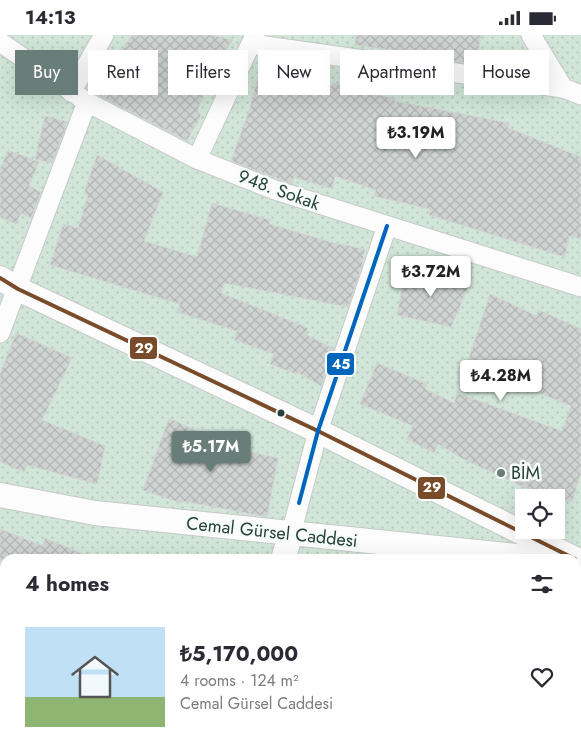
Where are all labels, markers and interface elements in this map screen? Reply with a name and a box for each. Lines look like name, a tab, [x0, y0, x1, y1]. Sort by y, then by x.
text: 14:13	[25, 4, 76, 31]
chip: Buy	[15, 50, 78, 95]
chip: Rent	[88, 50, 158, 95]
chip: Filters	[168, 50, 248, 95]
chip: New	[258, 50, 330, 95]
chip: Apartment	[340, 50, 454, 95]
chip: House	[464, 50, 549, 95]
pin: ₺3.19M	[375, 117, 457, 159]
text: ₺3.19M	[387, 121, 445, 144]
street label: 948. Sokak	[234, 163, 324, 217]
pin: ₺3.72M	[390, 255, 472, 298]
text: ₺3.72M	[402, 260, 460, 283]
line badge: 29	[129, 336, 158, 360]
text: 29	[135, 338, 153, 358]
line badge: 45	[326, 352, 355, 376]
text: 45	[332, 354, 350, 374]
pin: ₺4.28M	[460, 359, 542, 402]
text: ₺4.28M	[471, 364, 531, 387]
unlabelled marker	[276, 408, 286, 418]
pin: ₺5.17M	[170, 431, 252, 473]
text: ₺5.17M	[183, 435, 239, 458]
place label: BİM	[511, 460, 540, 486]
marker: BİM	[495, 467, 507, 479]
line badge: 29	[417, 476, 446, 500]
text: 29	[423, 477, 441, 497]
map controls	[515, 489, 565, 539]
button: locate	[515, 489, 565, 539]
street label: Cemal Gürsel Caddesi	[185, 510, 359, 554]
text: 4 homes	[25, 569, 109, 599]
icon: filters	[528, 570, 556, 598]
text: ₺5,170,000	[180, 639, 298, 669]
icon: home	[65, 647, 125, 707]
icon: heart	[528, 663, 556, 691]
text: 4 rooms · 124 m²	[180, 669, 299, 692]
text: Cemal Gürsel Caddesi	[180, 692, 333, 715]

